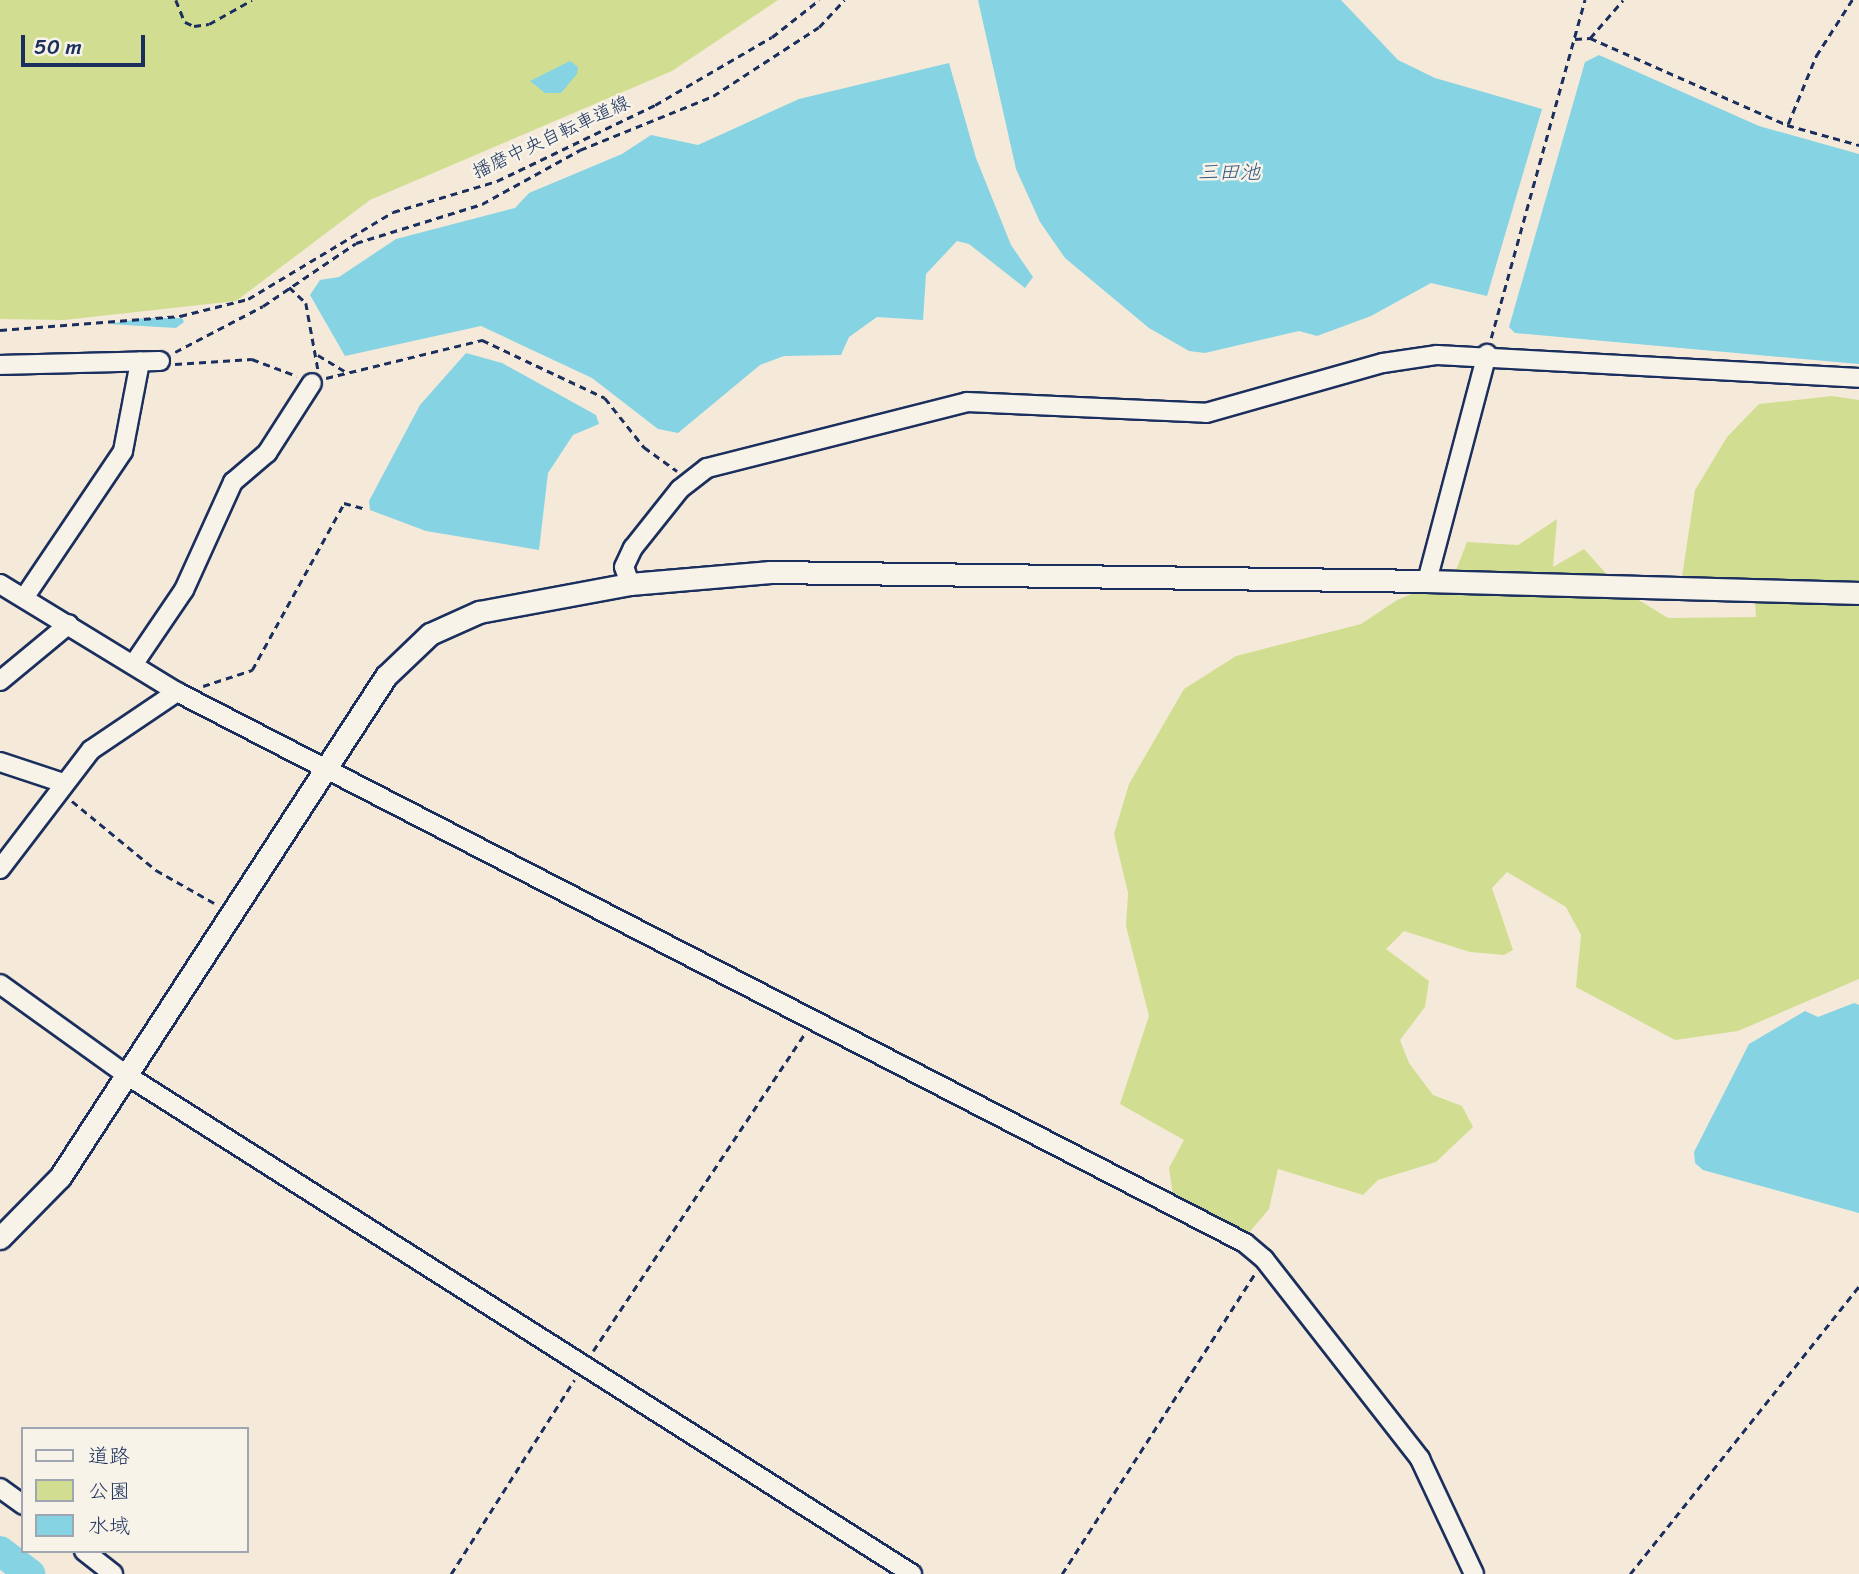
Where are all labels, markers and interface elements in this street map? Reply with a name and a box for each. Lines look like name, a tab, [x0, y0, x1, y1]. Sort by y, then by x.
scale bar	[24, 21, 149, 65]
text: 50 m	[34, 28, 82, 66]
street label: 播磨中央自転車道線	[469, 91, 633, 183]
water label: 三田池	[1198, 159, 1260, 185]
legend	[21, 1427, 248, 1553]
text: 道路	[88, 1437, 130, 1475]
text: 公園	[88, 1472, 130, 1510]
text: 水域	[88, 1507, 130, 1545]

